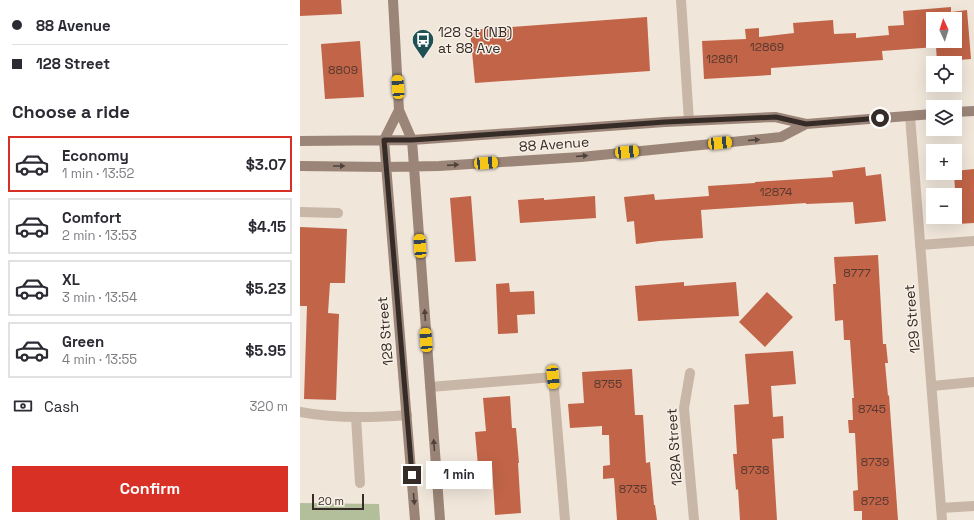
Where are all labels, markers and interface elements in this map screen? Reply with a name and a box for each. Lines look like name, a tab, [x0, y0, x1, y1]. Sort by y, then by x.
north arrow	[926, 12, 962, 48]
map controls	[926, 12, 962, 224]
text: 88 Avenue	[36, 16, 111, 35]
place label: 128 St (NB) at 88 Ave	[438, 23, 512, 57]
bus stop icon: 128 St (NB) at 88 Ave	[410, 27, 436, 60]
house number: 12869	[750, 39, 784, 55]
house number: 12861	[706, 51, 738, 67]
text: 128 Street	[36, 54, 110, 73]
button: locate	[926, 56, 962, 92]
house number: 8809	[328, 62, 358, 78]
car	[391, 75, 405, 99]
text: Choose a ride	[12, 100, 130, 123]
button: layers	[926, 100, 962, 136]
route start	[871, 109, 889, 127]
street label: 88 Avenue	[518, 133, 590, 155]
car	[707, 136, 733, 150]
one-way arrow	[748, 137, 760, 143]
button: +	[926, 144, 962, 180]
car	[614, 145, 640, 159]
icon: car	[14, 146, 50, 182]
text: Economy	[62, 146, 129, 165]
one-way arrow	[576, 153, 588, 160]
text: $3.07	[246, 155, 286, 174]
car	[474, 156, 498, 170]
one-way arrow	[447, 161, 459, 168]
one-way arrow	[333, 163, 346, 169]
text: 1 min · 13:52	[62, 165, 134, 182]
house number: 12874	[759, 184, 793, 200]
button: −	[926, 188, 962, 224]
icon: car	[14, 208, 50, 244]
text: Comfort	[62, 208, 122, 227]
text: $4.15	[248, 217, 286, 236]
text: 2 min · 13:53	[62, 227, 137, 244]
car	[413, 234, 427, 258]
house number: 8777	[843, 265, 871, 281]
icon: car	[14, 270, 50, 306]
text: XL	[62, 270, 80, 289]
text: $5.23	[245, 279, 286, 298]
street label: 129 Street	[900, 284, 924, 354]
text: 3 min · 13:54	[62, 289, 137, 306]
street label: 128 Street	[373, 296, 397, 366]
one-way arrow	[421, 309, 428, 321]
car	[419, 328, 433, 352]
icon: car	[14, 332, 50, 368]
text: Green	[62, 332, 104, 351]
text: $5.95	[245, 341, 286, 360]
text: 4 min · 13:55	[62, 351, 137, 368]
car	[546, 365, 560, 389]
house number: 8755	[594, 376, 622, 392]
icon: cash	[12, 395, 34, 417]
text: Cash	[44, 397, 79, 416]
text: 320 m	[249, 398, 288, 415]
house number: 8745	[858, 401, 886, 417]
street label: 128A Street	[662, 407, 686, 487]
one-way arrow	[431, 439, 438, 451]
house number: 8739	[861, 454, 889, 470]
callout: 1 min	[426, 461, 492, 489]
house number: 8738	[741, 462, 769, 478]
button: Confirm	[12, 466, 288, 512]
route end	[403, 466, 421, 484]
text: 1 min	[443, 466, 475, 483]
house number: 8735	[619, 481, 647, 497]
scale bar	[312, 492, 364, 511]
one-way arrow	[410, 493, 417, 505]
house number: 8725	[861, 493, 889, 509]
text: 20 m	[318, 494, 344, 508]

